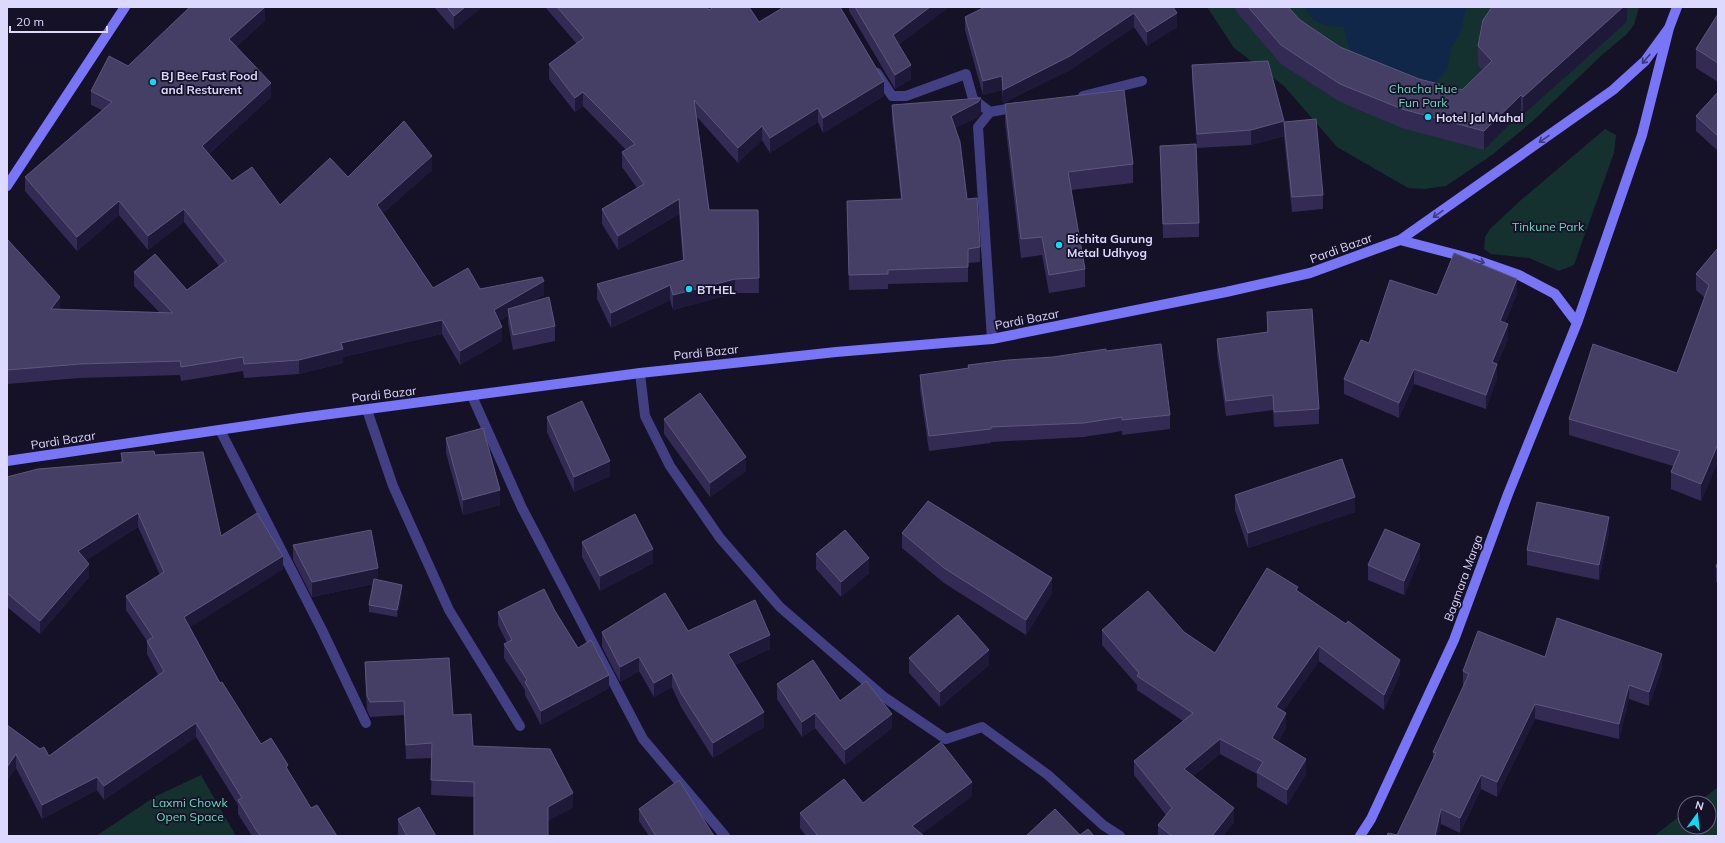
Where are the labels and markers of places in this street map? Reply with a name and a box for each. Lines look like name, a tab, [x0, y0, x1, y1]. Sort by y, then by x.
place label: BJ Bee Fast Food and Resturent	[161, 68, 258, 97]
marker: BJ Bee Fast Food and Resturent	[148, 77, 158, 87]
place label: Hotel Jal Mahal	[1436, 110, 1524, 125]
marker: Hotel Jal Mahal	[1423, 112, 1433, 122]
place label: Bichita Gurung Metal Udhyog	[1067, 231, 1153, 260]
marker: Bichita Gurung Metal Udhyog	[1054, 240, 1064, 250]
place label: BTHEL	[697, 282, 736, 297]
marker: BTHEL	[684, 284, 694, 294]

